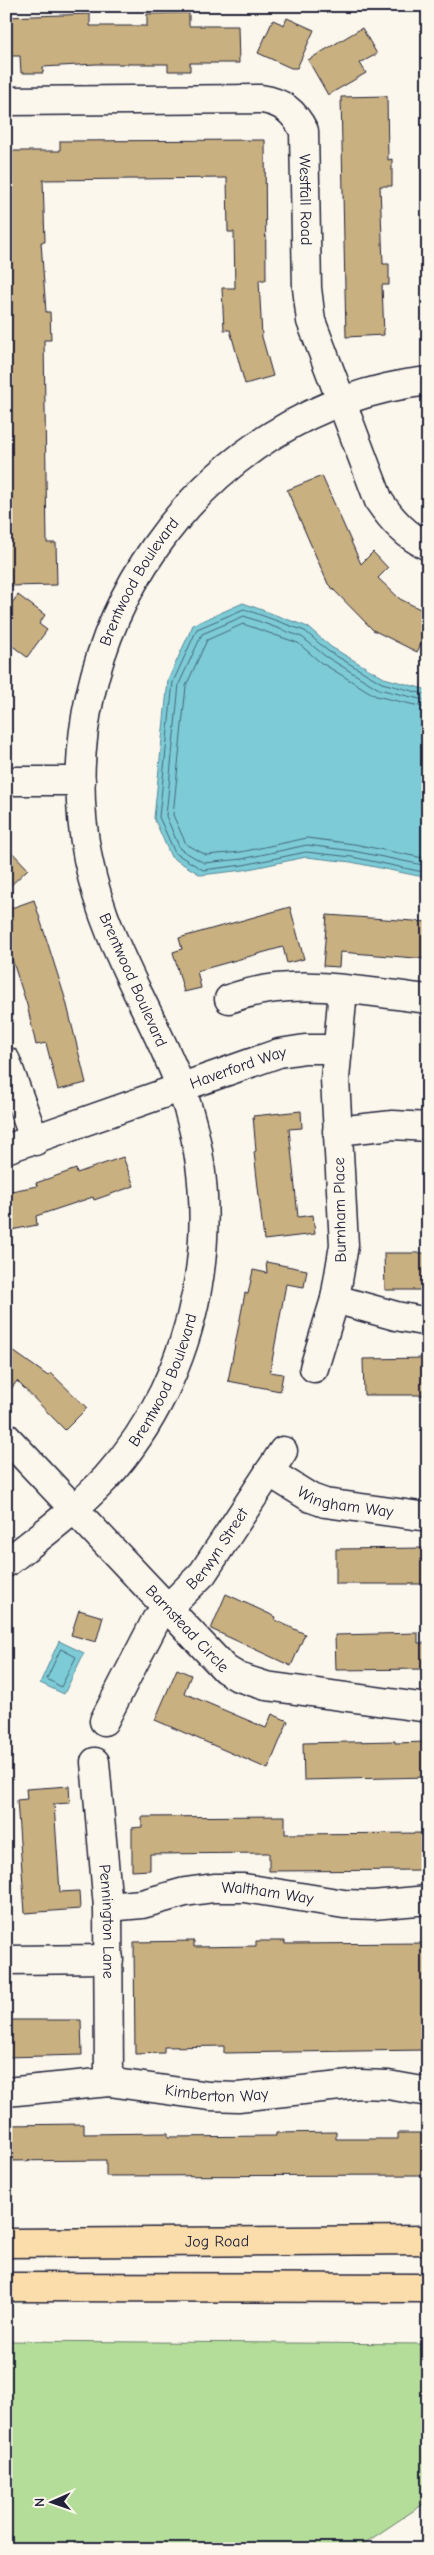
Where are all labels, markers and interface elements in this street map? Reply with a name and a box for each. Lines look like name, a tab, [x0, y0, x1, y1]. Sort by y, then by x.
street label: Westfall Road	[295, 154, 315, 246]
street label: Brentwood Boulevard	[96, 514, 183, 648]
street label: Brentwood Boulevard	[95, 910, 171, 1050]
street label: Haverford Way	[187, 1043, 288, 1093]
street label: Burnham Place	[330, 1157, 350, 1263]
street label: Brentwood Boulevard	[125, 1312, 201, 1450]
street label: Wingham Way	[294, 1483, 395, 1521]
street label: Berwyn Street	[183, 1504, 252, 1593]
street label: Barnstead Circle	[142, 1582, 233, 1676]
street label: Pennington Lane	[95, 1863, 117, 1979]
street label: Waltham Way	[222, 1879, 316, 1908]
street label: Kimberton Way	[164, 2081, 270, 2106]
street label: Jog Road	[185, 2232, 249, 2251]
north arrow	[28, 2478, 78, 2528]
text: N	[31, 2498, 48, 2507]

